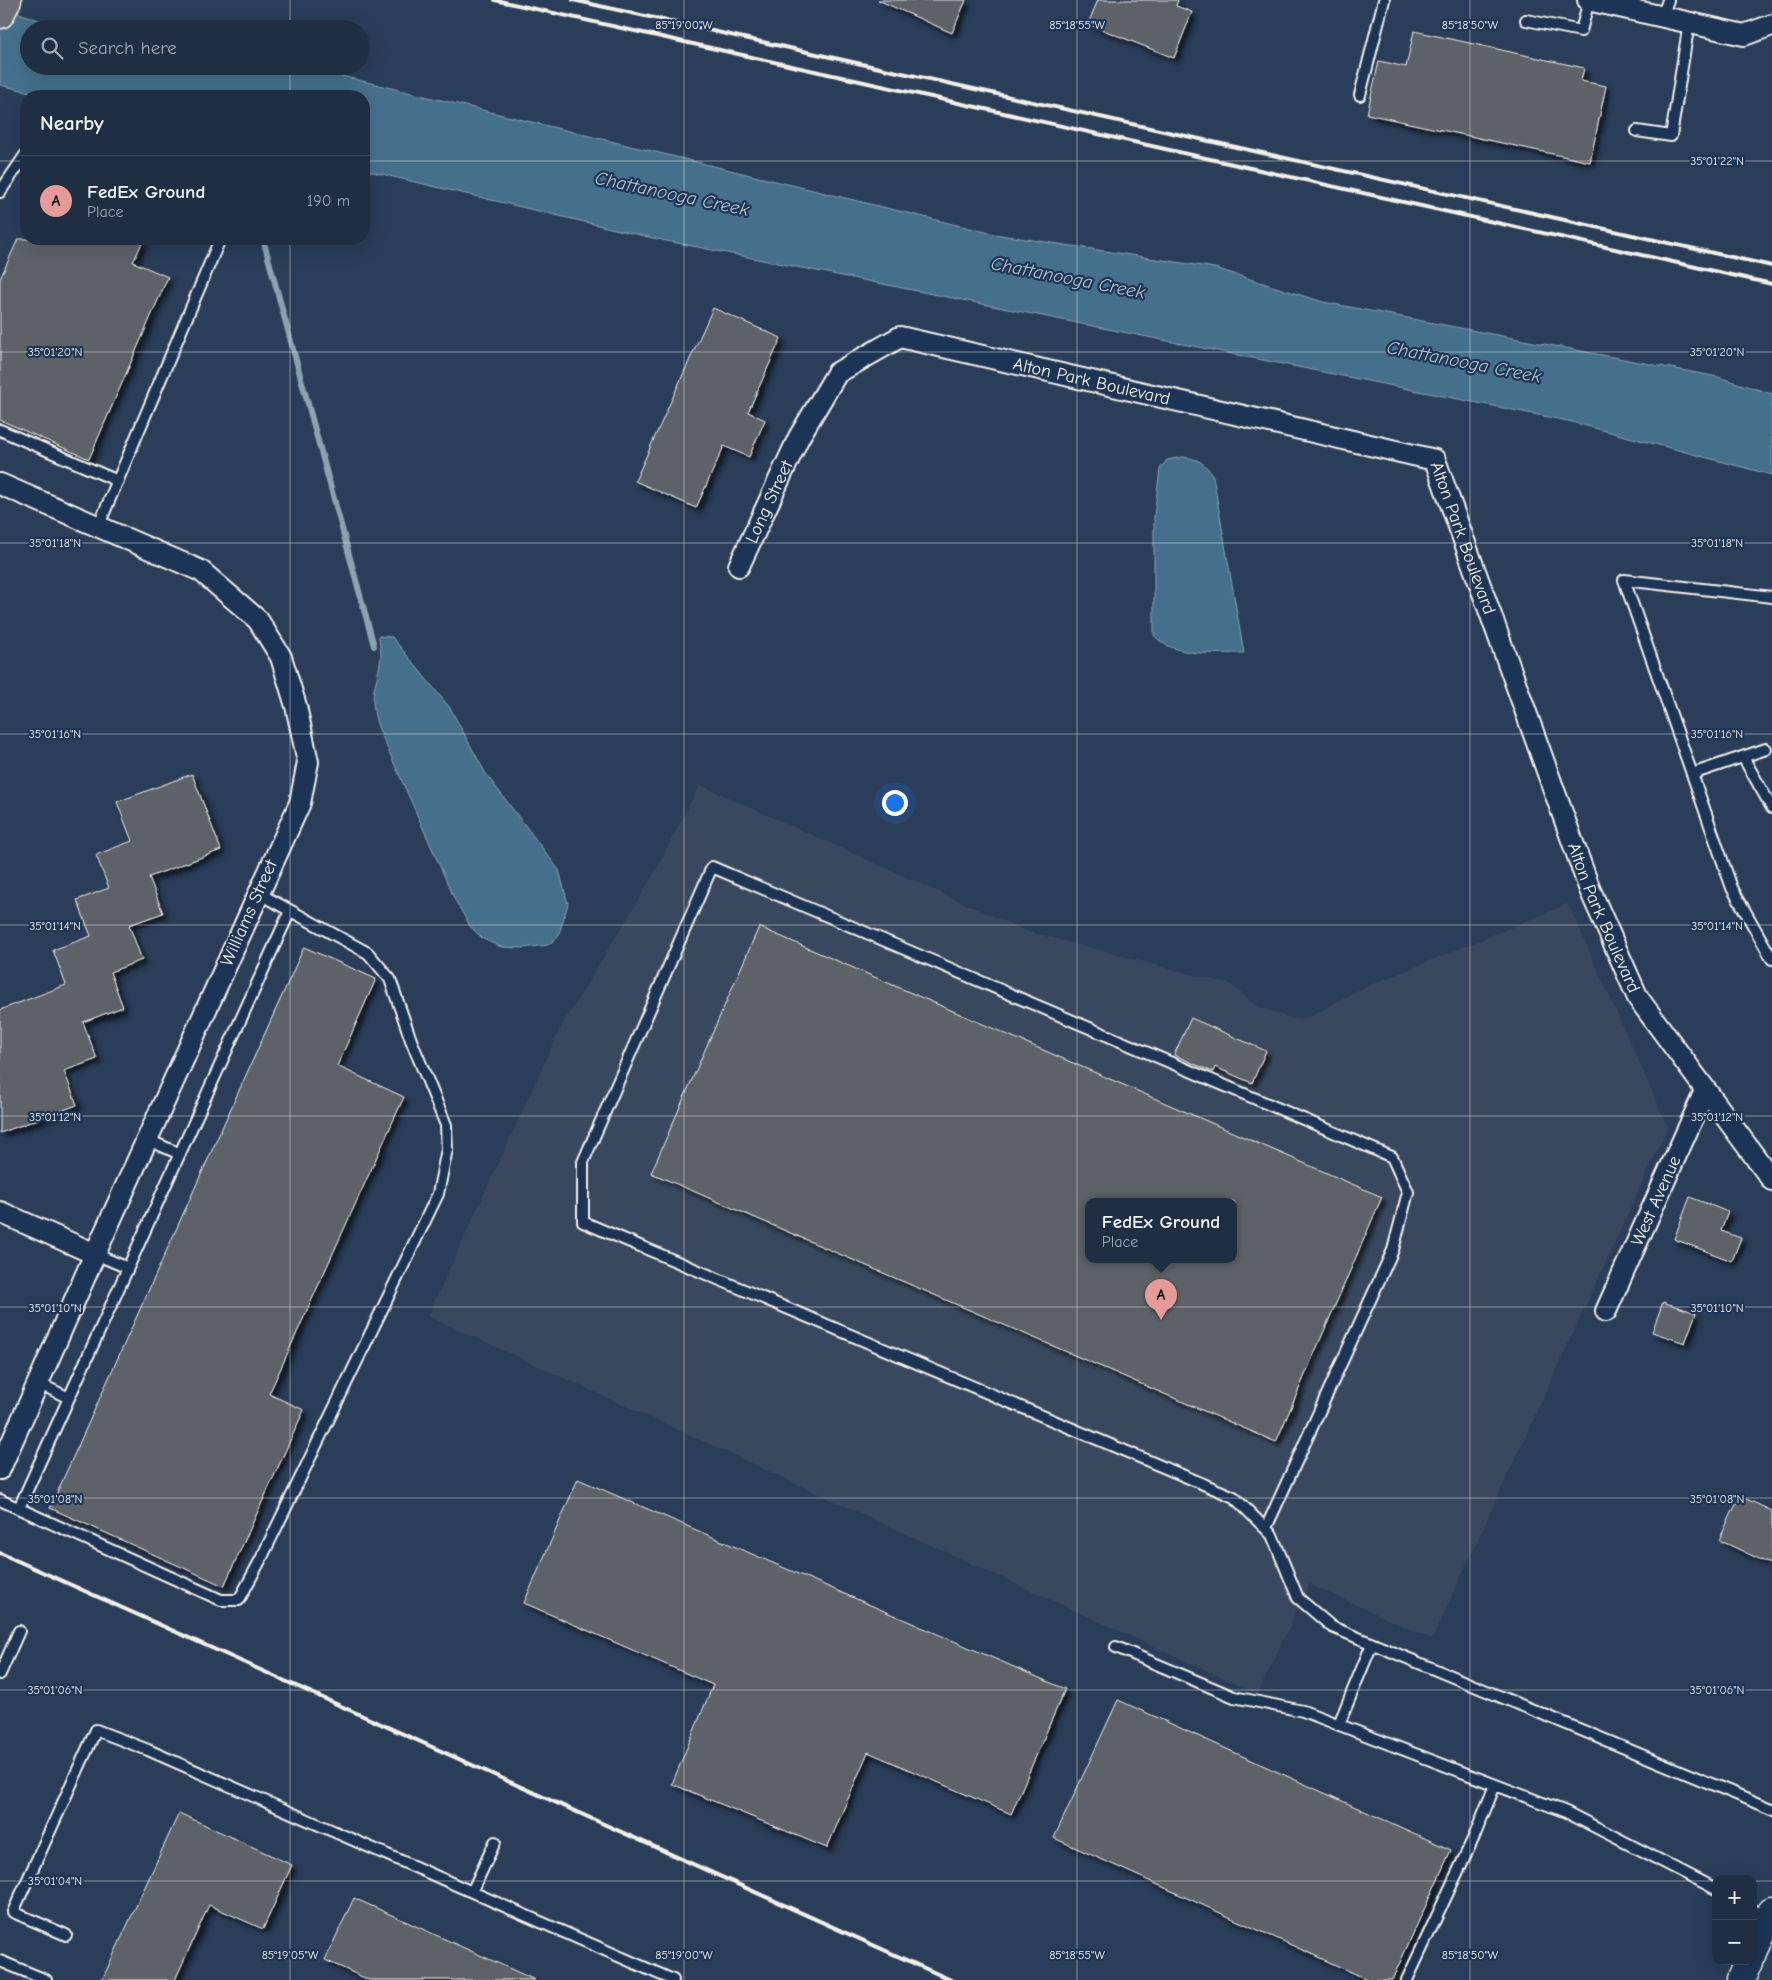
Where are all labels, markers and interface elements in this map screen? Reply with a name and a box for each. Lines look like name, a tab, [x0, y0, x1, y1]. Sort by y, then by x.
text: 85°19'00"W	[655, 18, 713, 32]
text: 85°18'55"W	[1049, 18, 1105, 32]
text: 85°18'50"W	[1442, 18, 1499, 32]
search box	[20, 20, 370, 75]
icon: search	[38, 34, 66, 62]
text: Search here	[78, 37, 177, 59]
text: Nearby	[40, 111, 104, 135]
text: 35°01'22"N	[1690, 154, 1744, 168]
water label: Chattanooga Creek	[593, 167, 752, 221]
text: FedEx Ground	[87, 181, 205, 203]
text: A	[52, 192, 60, 210]
text: 190 m	[307, 192, 350, 210]
text: Place	[87, 203, 123, 221]
water label: Chattanooga Creek	[989, 252, 1148, 304]
water label: Chattanooga Creek	[1385, 336, 1544, 388]
text: 35°01'20"N	[28, 345, 82, 359]
text: 35°01'20"N	[1690, 345, 1744, 359]
street label: Alton Park Boulevard	[1011, 353, 1172, 409]
street label: Long Street	[741, 456, 798, 546]
street label: Alton Park Boulevard	[1426, 459, 1500, 617]
text: 35°01'18"N	[29, 536, 81, 550]
text: 35°01'18"N	[1691, 536, 1743, 550]
text: 35°01'16"N	[29, 727, 81, 741]
text: 35°01'16"N	[1691, 727, 1743, 741]
your location	[882, 790, 908, 816]
street label: Alton Park Boulevard	[1563, 840, 1645, 996]
street label: Williams Street	[216, 856, 282, 970]
text: 35°01'14"N	[29, 919, 81, 933]
text: 35°01'14"N	[1691, 919, 1743, 933]
text: 35°01'12"N	[29, 1110, 81, 1124]
text: 35°01'12"N	[1691, 1110, 1743, 1124]
street label: West Avenue	[1626, 1152, 1685, 1249]
popup	[1085, 1198, 1237, 1263]
text: FedEx Ground	[1102, 1211, 1220, 1233]
text: Place	[1102, 1233, 1138, 1251]
pin: A	[1145, 1279, 1177, 1320]
text: 35°01'10"N	[28, 1301, 82, 1315]
text: 35°01'10"N	[1690, 1301, 1744, 1315]
text: 35°01'08"N	[28, 1492, 82, 1506]
text: 35°01'08"N	[1690, 1492, 1744, 1506]
text: 35°01'06"N	[28, 1683, 82, 1697]
text: 35°01'06"N	[1690, 1683, 1744, 1697]
text: 35°01'04"N	[28, 1874, 82, 1888]
map controls	[1712, 1875, 1757, 1965]
button: +	[1712, 1875, 1757, 1920]
button: −	[1712, 1920, 1757, 1965]
text: 85°19'05"W	[262, 1948, 319, 1962]
text: 85°19'00"W	[655, 1948, 713, 1962]
text: 85°18'55"W	[1049, 1948, 1105, 1962]
text: 85°18'50"W	[1442, 1948, 1499, 1962]

